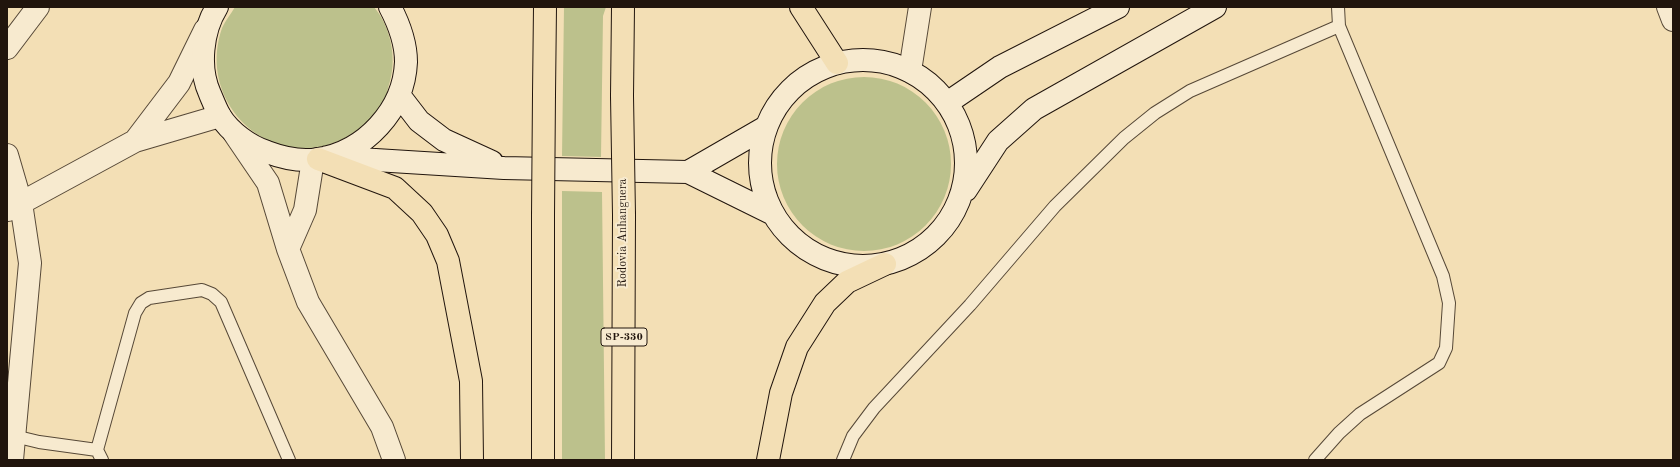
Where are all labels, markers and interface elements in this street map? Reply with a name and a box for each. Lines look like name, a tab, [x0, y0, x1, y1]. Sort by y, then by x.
street label: Rodovia Anhanguera	[616, 179, 630, 287]
road number: SP-330	[601, 328, 647, 346]

